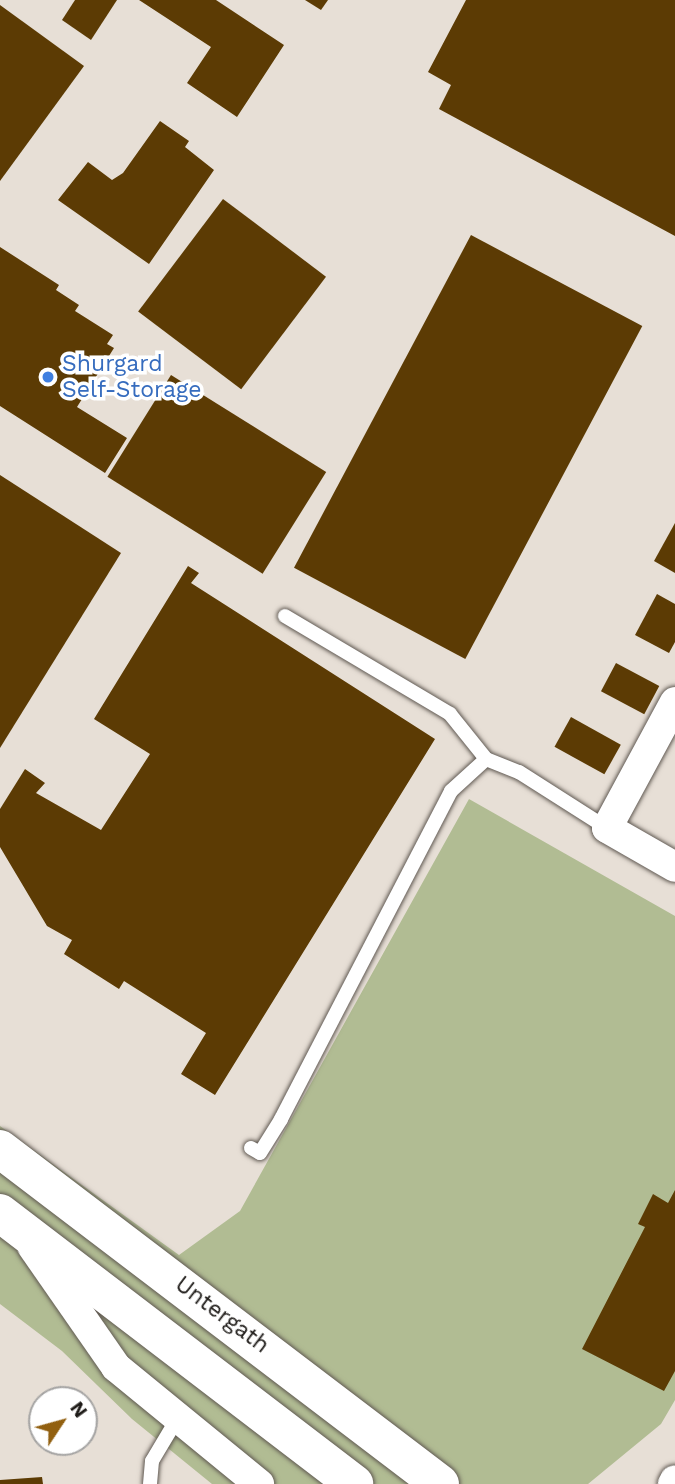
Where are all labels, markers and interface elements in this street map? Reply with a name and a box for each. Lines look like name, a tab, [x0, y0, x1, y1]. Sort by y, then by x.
place label: Shurgard Self-Storage	[62, 350, 202, 404]
marker: Shurgard Self-Storage	[40, 369, 56, 385]
street label: Untergath	[170, 1271, 274, 1359]
north arrow	[28, 1386, 98, 1456]
text: N	[65, 1397, 92, 1422]

